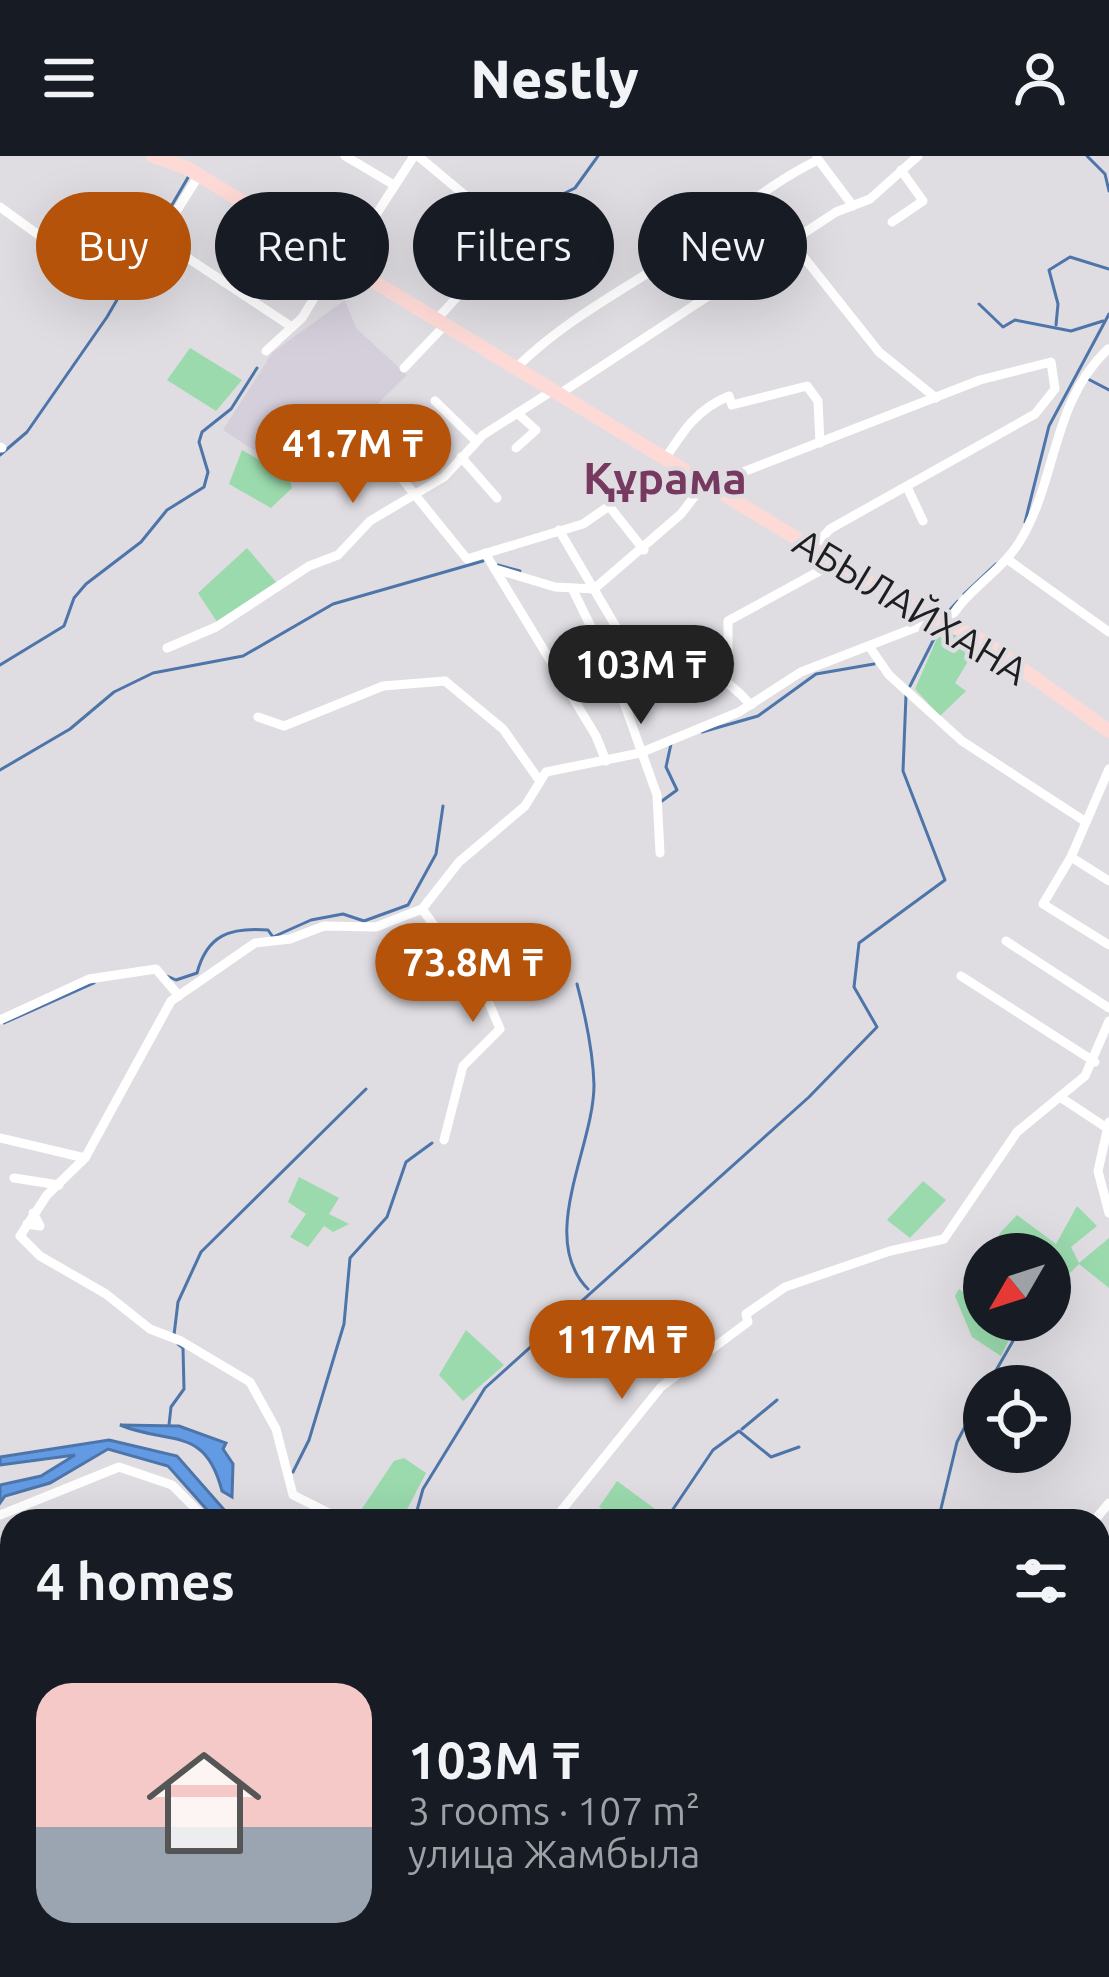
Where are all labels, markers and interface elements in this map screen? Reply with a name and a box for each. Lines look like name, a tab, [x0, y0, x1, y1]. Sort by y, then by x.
icon: menu	[36, 45, 102, 111]
icon: person	[1007, 45, 1073, 111]
text: Nestly	[470, 48, 639, 108]
chip: Buy	[36, 192, 191, 300]
chip: Rent	[215, 192, 389, 300]
chip: Filters	[413, 192, 614, 300]
chip: New	[638, 192, 807, 300]
pin: 41.7M ₸	[242, 404, 464, 506]
text: 41.7M ₸	[282, 421, 424, 464]
district label: Құрама	[583, 452, 747, 503]
street label: АБЫЛАЙХАНА	[786, 519, 1036, 693]
pin: 103M ₸	[543, 625, 739, 727]
text: 103M ₸	[575, 642, 707, 685]
pin: 73.8M ₸	[362, 923, 584, 1025]
text: 73.8M ₸	[402, 940, 544, 983]
north arrow	[963, 1233, 1071, 1341]
map controls	[963, 1233, 1071, 1473]
pin: 117M ₸	[524, 1300, 720, 1402]
text: 117M ₸	[556, 1317, 688, 1360]
button: locate	[963, 1365, 1071, 1473]
icon: filters	[1008, 1548, 1074, 1614]
text: 4 homes	[36, 1552, 235, 1610]
icon: home	[132, 1731, 276, 1875]
text: 103M ₸	[408, 1731, 581, 1789]
text: 3 rooms · 107 m²	[408, 1789, 700, 1832]
text: улица Жамбыла	[408, 1832, 700, 1875]

